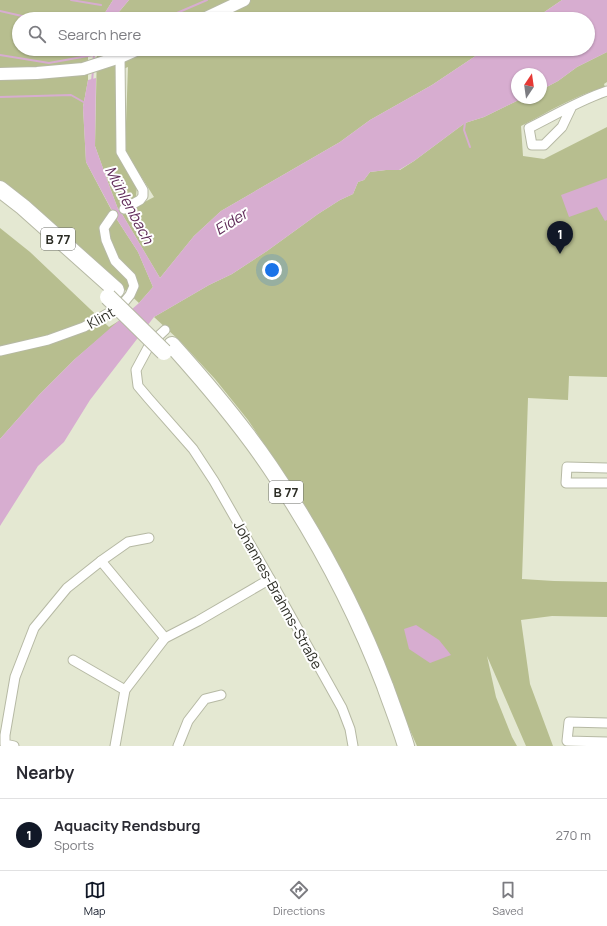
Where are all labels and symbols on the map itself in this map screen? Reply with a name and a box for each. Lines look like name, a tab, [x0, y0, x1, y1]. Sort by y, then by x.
north arrow	[511, 68, 547, 104]
water label: Mühlenbach	[100, 162, 159, 249]
water label: Eider	[210, 202, 253, 240]
pin: 1	[547, 221, 573, 254]
road number: B 77	[41, 228, 75, 250]
your location	[262, 260, 282, 280]
street label: Klint	[84, 302, 118, 333]
road number: B 77	[269, 481, 303, 503]
street label: Johannes-Brahms-Straße	[230, 517, 327, 672]

